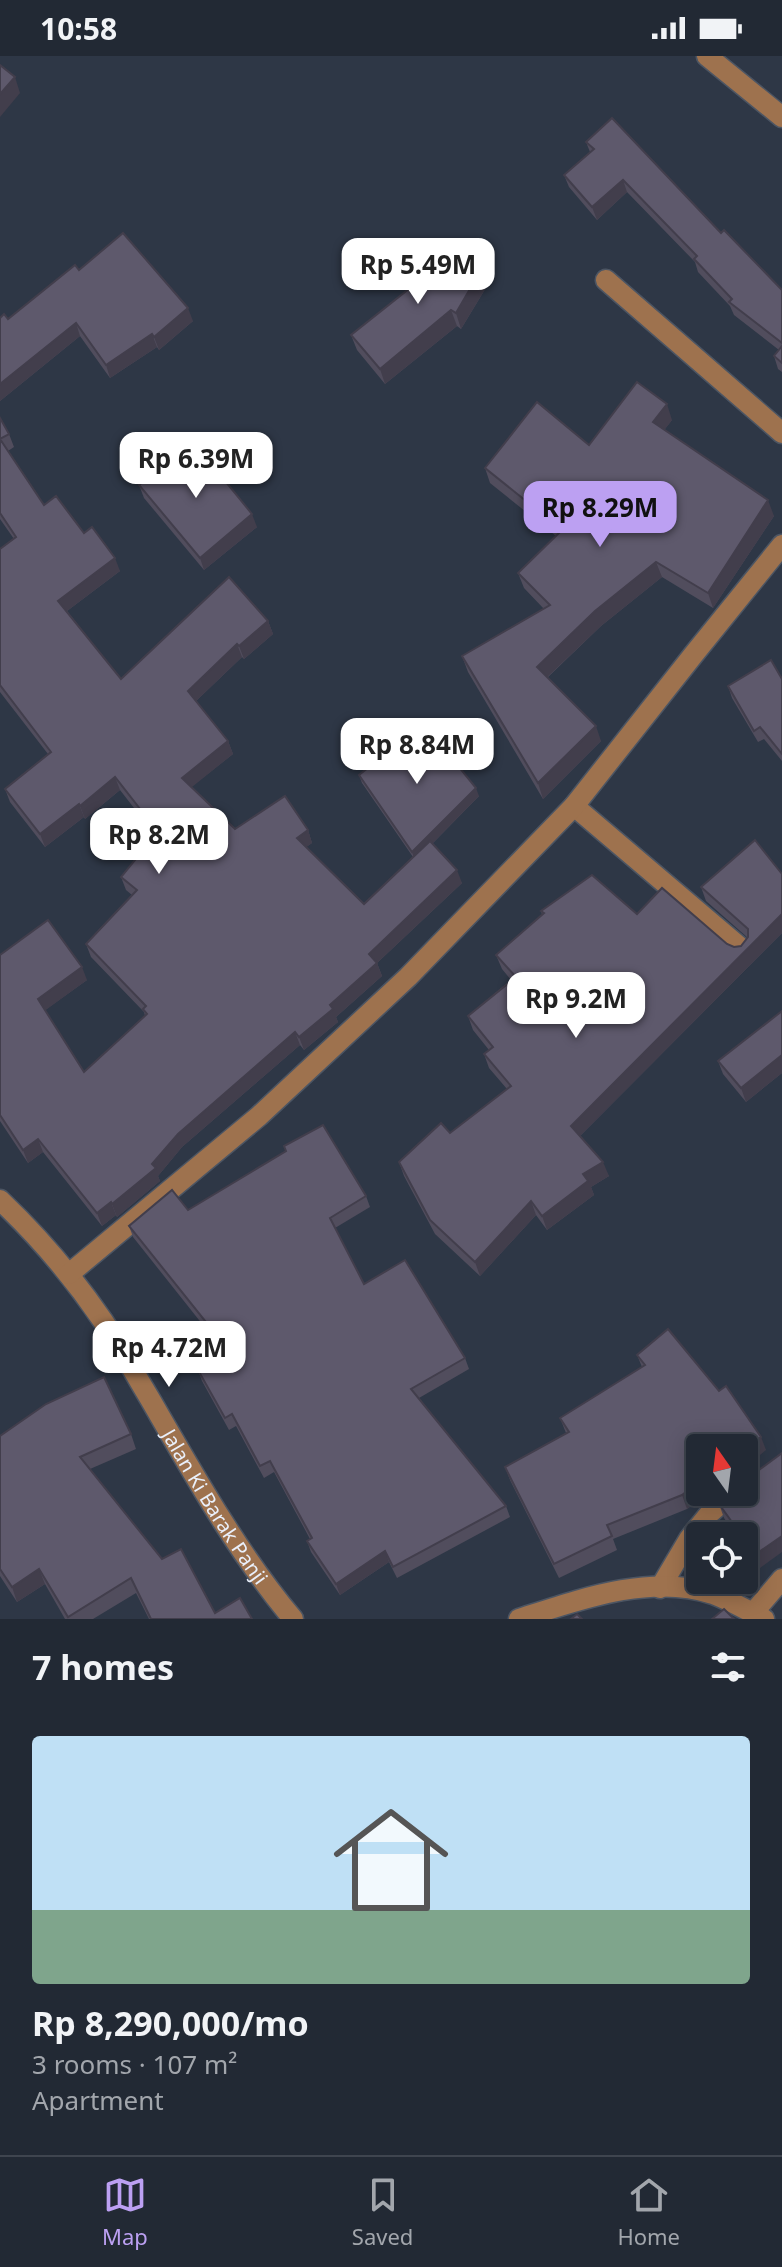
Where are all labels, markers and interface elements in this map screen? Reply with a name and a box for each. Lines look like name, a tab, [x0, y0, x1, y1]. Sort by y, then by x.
text: 10:58	[40, 8, 117, 49]
pin: Rp 5.49M	[335, 238, 501, 306]
text: Rp 5.49M	[360, 246, 476, 282]
pin: Rp 6.39M	[113, 432, 279, 500]
text: Rp 6.39M	[138, 440, 254, 476]
pin: Rp 8.29M	[517, 481, 683, 549]
text: Rp 8.29M	[542, 489, 658, 525]
pin: Rp 8.84M	[334, 718, 500, 786]
text: Rp 8.84M	[359, 726, 475, 762]
pin: Rp 8.2M	[85, 808, 233, 876]
text: Rp 8.2M	[108, 816, 210, 852]
pin: Rp 9.2M	[502, 972, 650, 1040]
text: Rp 9.2M	[525, 980, 627, 1016]
pin: Rp 4.72M	[86, 1321, 252, 1389]
text: Rp 4.72M	[111, 1329, 227, 1365]
street label: Jalan Ki Barak Panji	[156, 1422, 275, 1589]
north arrow	[686, 1434, 758, 1506]
map controls	[686, 1434, 758, 1594]
button: locate	[686, 1522, 758, 1594]
text: 7 homes	[32, 1644, 174, 1690]
icon: filters	[706, 1645, 750, 1689]
icon: home	[319, 1788, 463, 1932]
text: Rp 8,290,000/mo	[32, 2000, 309, 2046]
text: 3 rooms · 107 m²	[32, 2046, 237, 2082]
text: Apartment	[32, 2082, 164, 2118]
tab: Map	[102, 2173, 148, 2251]
tab: Saved	[352, 2173, 413, 2251]
tab: Home	[617, 2173, 680, 2251]

